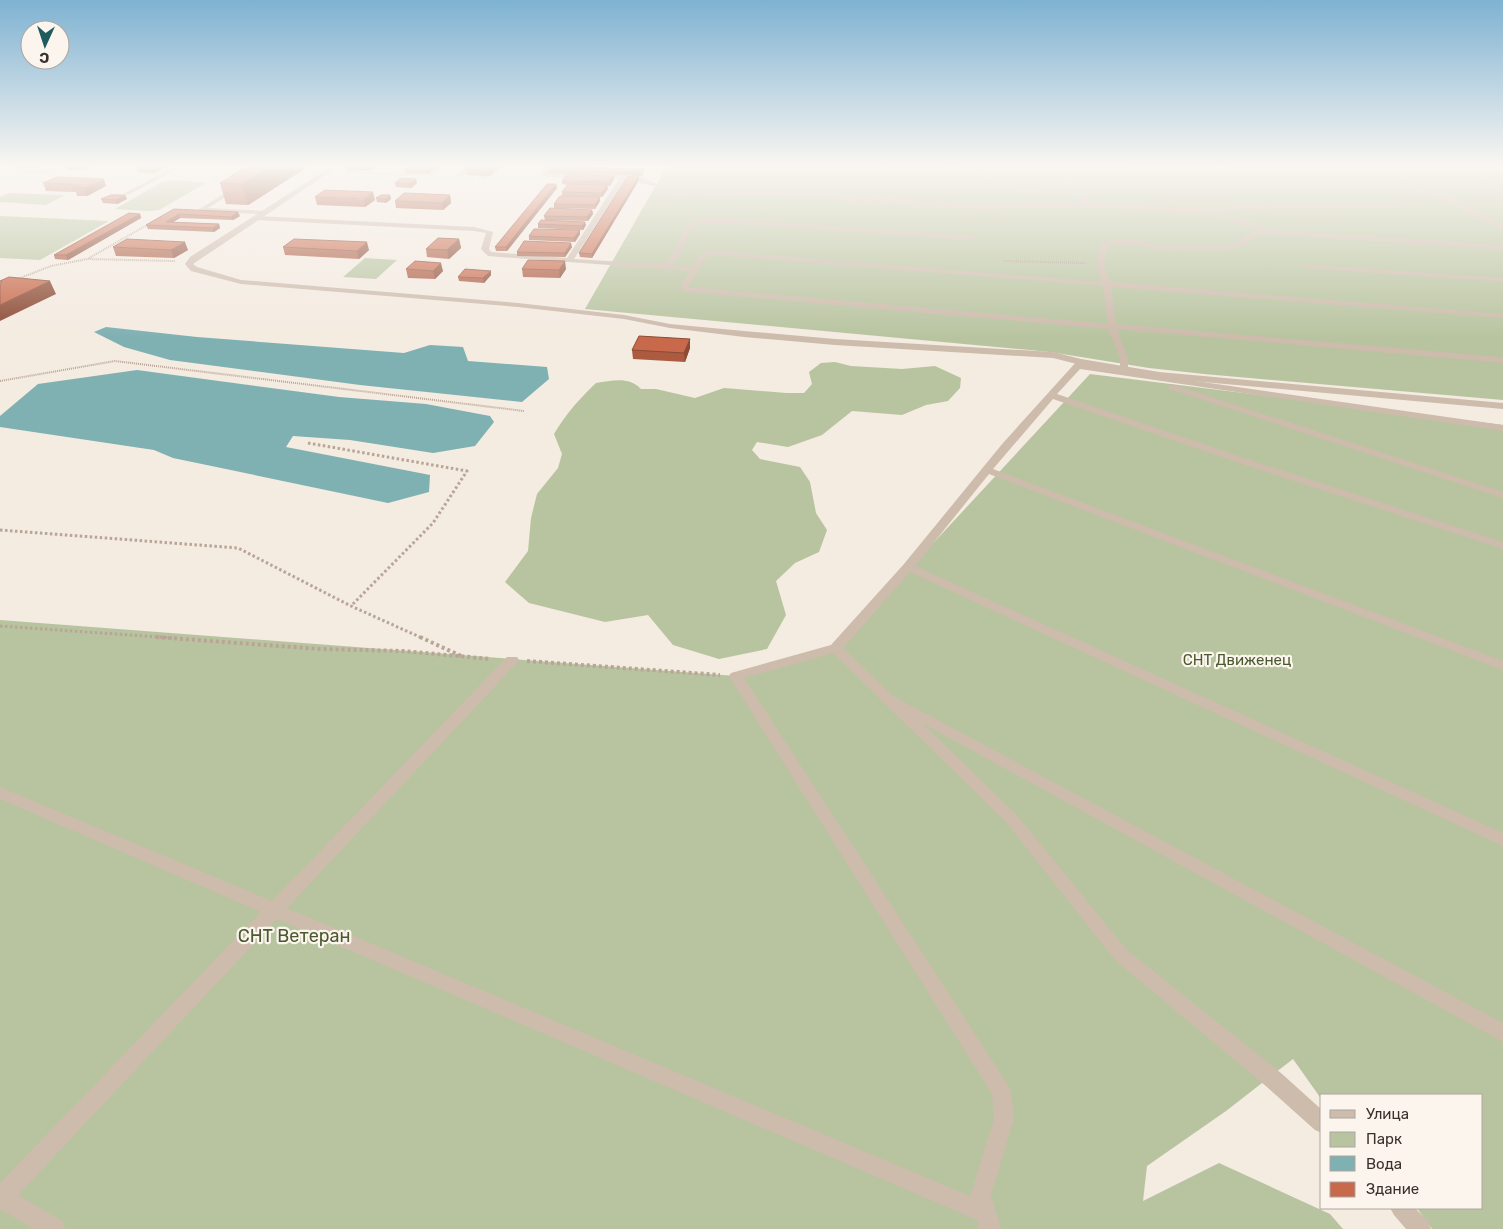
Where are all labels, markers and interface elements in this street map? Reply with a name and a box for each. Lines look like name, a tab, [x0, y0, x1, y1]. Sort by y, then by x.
north arrow	[20, 20, 70, 70]
text: С	[39, 49, 50, 66]
park label: СНТ Движенец	[1183, 651, 1291, 669]
park label: СНТ Ветеран	[238, 925, 350, 947]
legend	[1320, 1094, 1483, 1209]
text: Улица	[1366, 1105, 1409, 1123]
text: Парк	[1366, 1130, 1402, 1148]
text: Вода	[1366, 1155, 1402, 1173]
text: Здание	[1366, 1180, 1419, 1198]

